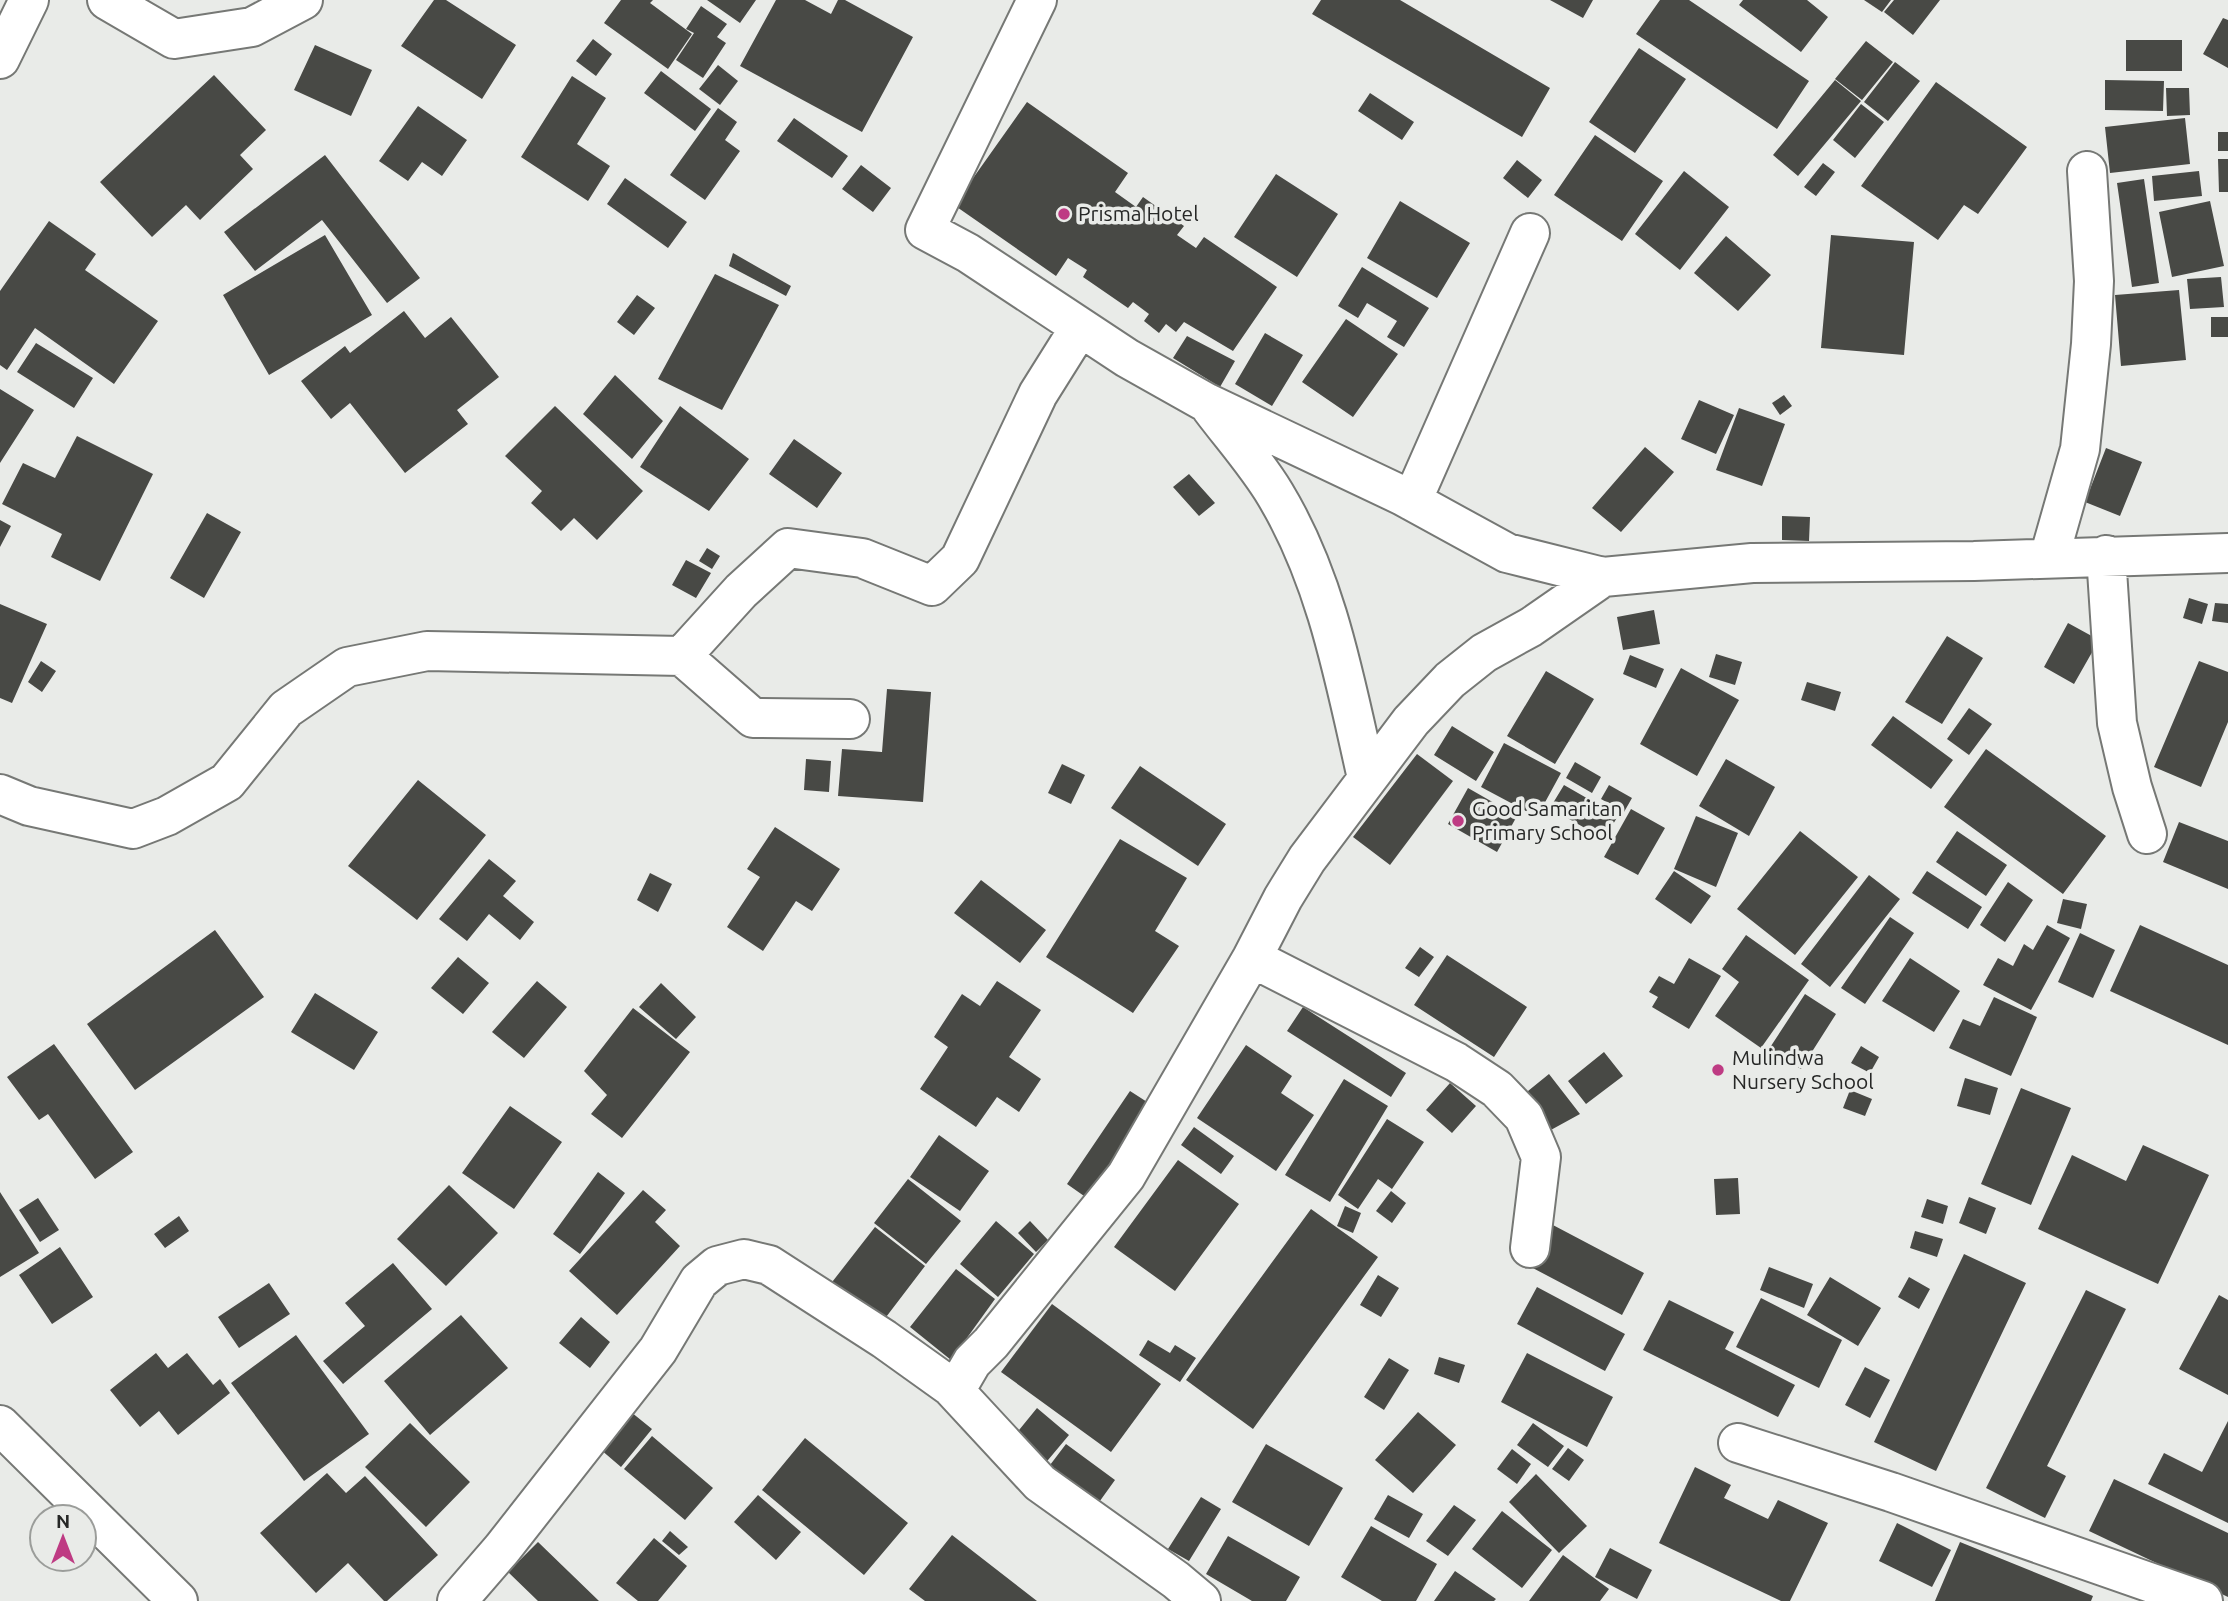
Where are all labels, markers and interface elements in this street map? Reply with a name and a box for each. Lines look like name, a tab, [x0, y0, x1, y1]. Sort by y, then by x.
place label: Prisma Hotel	[1078, 201, 1199, 225]
marker: Prisma Hotel	[1056, 206, 1072, 222]
place label: Good Samaritan Primary School	[1472, 796, 1622, 844]
marker: Good Samaritan Primary School	[1450, 813, 1466, 829]
place label: Mulindwa Nursery School	[1732, 1045, 1874, 1093]
marker: Mulindwa Nursery School	[1710, 1062, 1726, 1078]
north arrow	[28, 1503, 98, 1573]
text: N	[56, 1510, 70, 1532]

